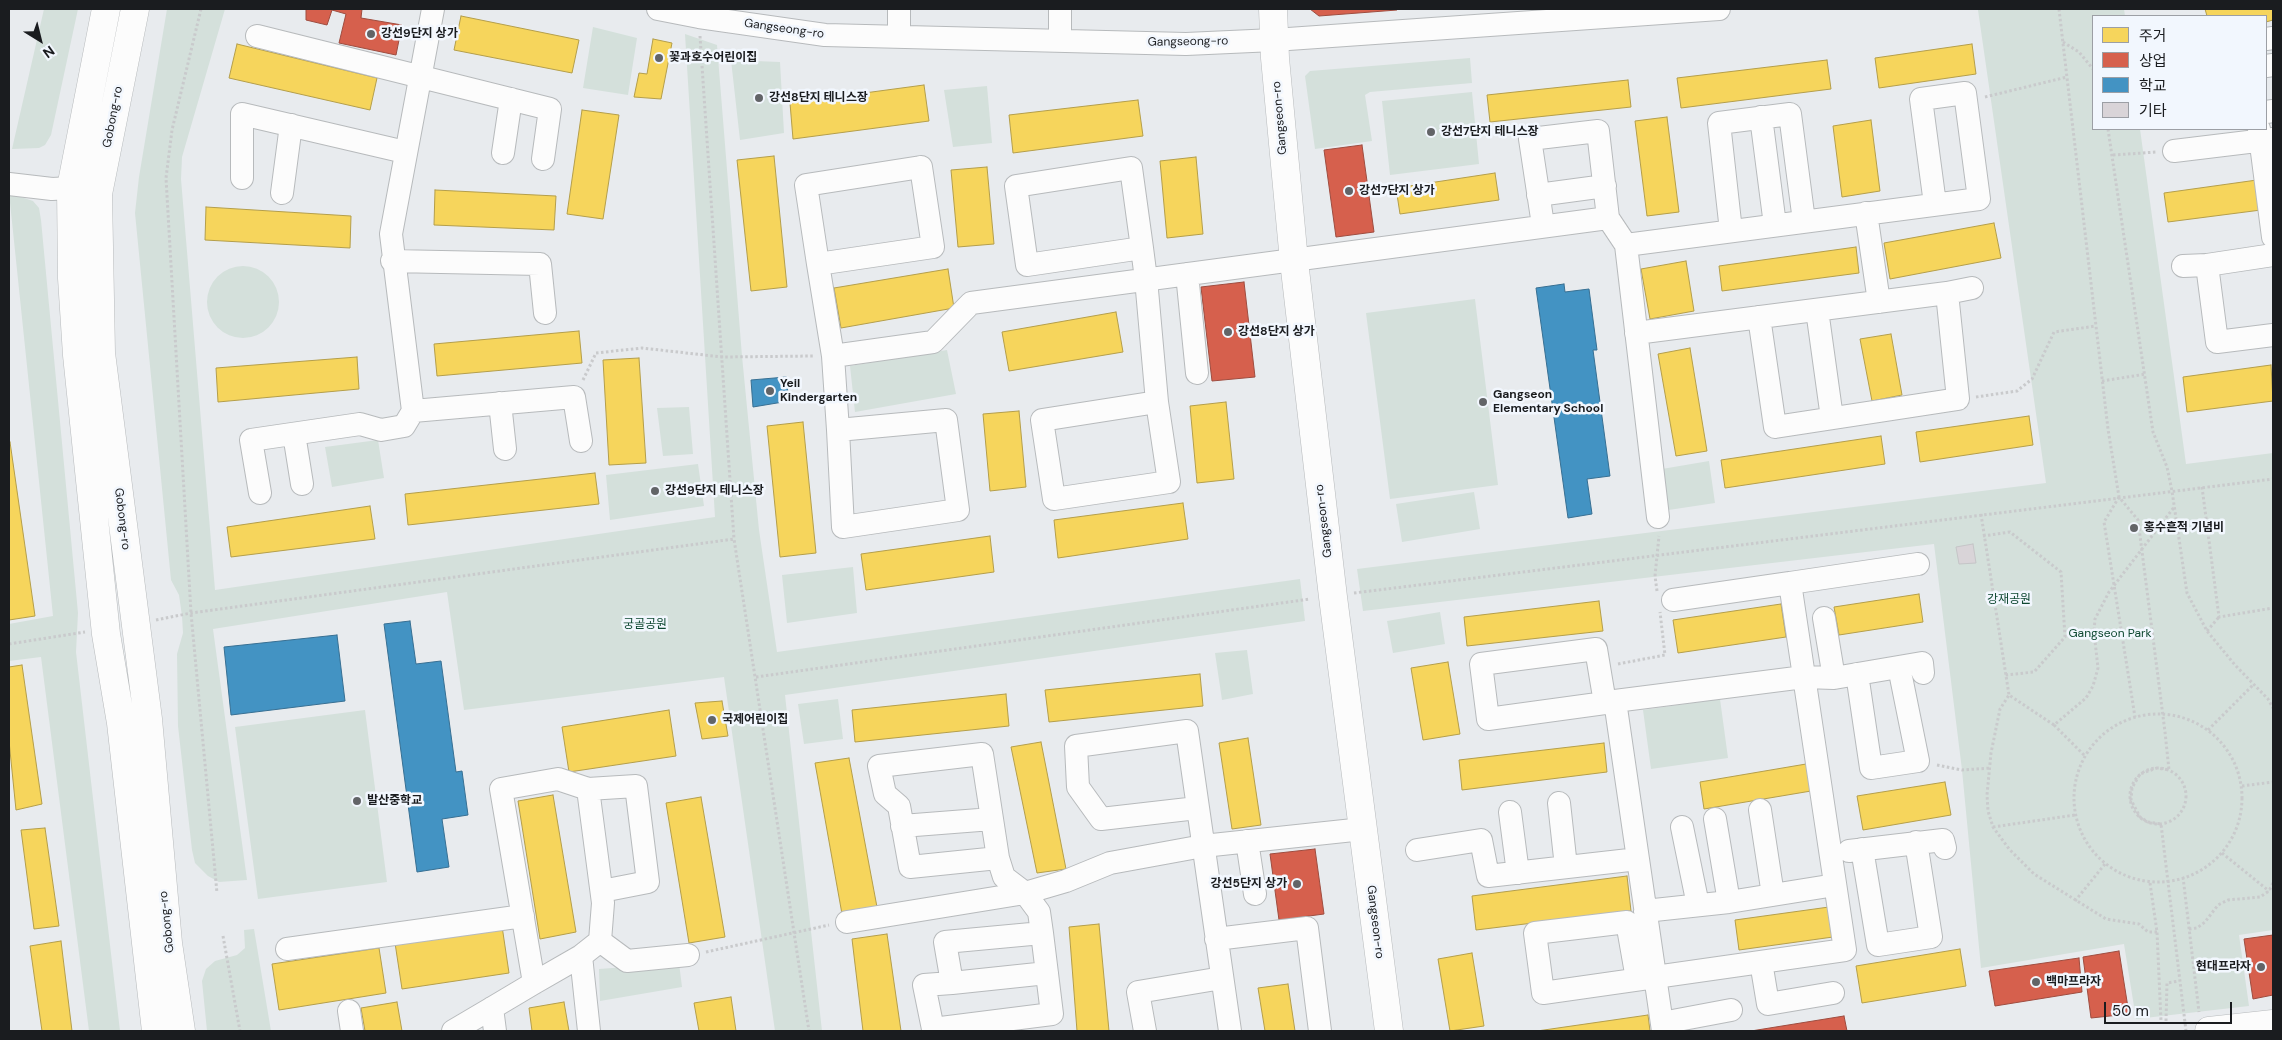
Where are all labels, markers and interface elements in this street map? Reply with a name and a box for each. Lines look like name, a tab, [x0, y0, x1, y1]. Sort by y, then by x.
north arrow	[15, 15, 65, 65]
legend	[2092, 15, 2267, 130]
street label: Gangseong-ro	[743, 16, 825, 42]
text: 주거	[2139, 26, 2167, 46]
place label: 강선9단지 상가	[381, 27, 458, 41]
marker: 강선9단지 상가	[365, 28, 377, 40]
street label: Gangseong-ro	[1148, 34, 1228, 50]
text: N	[39, 42, 58, 62]
place label: 꽃과호수어린이집	[669, 51, 757, 65]
text: 상업	[2139, 51, 2167, 71]
marker: 꽃과호수어린이집	[653, 52, 665, 64]
text: 학교	[2139, 76, 2167, 96]
street label: Gangseon-ro	[1270, 81, 1290, 155]
street label: Gobong-ro	[100, 85, 126, 149]
place label: 강선8단지 테니스장	[769, 91, 868, 105]
marker: 강선8단지 테니스장	[753, 92, 765, 104]
text: 기타	[2139, 101, 2167, 121]
place label: 강선7단지 테니스장	[1441, 125, 1539, 139]
marker: 강선7단지 테니스장	[1425, 126, 1437, 138]
place label: 강선7단지 상가	[1359, 184, 1435, 198]
marker: 강선7단지 상가	[1343, 185, 1355, 197]
place label: 강선8단지 상가	[1238, 325, 1315, 339]
marker: 강선8단지 상가	[1222, 326, 1234, 338]
place label: Yeil Kindergarten	[780, 377, 857, 405]
marker: Yeil Kindergarten	[764, 385, 776, 397]
place label: Gangseon Elementary School	[1493, 388, 1603, 416]
marker: Gangseon Elementary School	[1477, 396, 1489, 408]
street label: Gangseon-ro	[1312, 483, 1336, 559]
place label: 강선9단지 테니스장	[665, 484, 764, 498]
marker: 강선9단지 테니스장	[649, 485, 661, 497]
street label: Gobong-ro	[111, 487, 133, 551]
place label: 홍수흔적 기념비	[2144, 521, 2224, 535]
marker: 홍수흔적 기념비	[2128, 522, 2140, 534]
park label: 강재공원	[1987, 593, 2031, 607]
park label: 궁골공원	[623, 618, 667, 632]
park label: Gangseon Park	[2069, 627, 2151, 641]
place label: 국제어린이집	[722, 713, 788, 727]
marker: 국제어린이집	[706, 714, 718, 726]
place label: 발산중학교	[367, 794, 422, 808]
marker: 발산중학교	[351, 795, 363, 807]
place label: 강선5단지 상가	[1210, 877, 1287, 891]
marker: 강선5단지 상가	[1291, 878, 1303, 890]
street label: Gangseon-ro	[1363, 884, 1387, 960]
street label: Gobong-ro	[157, 890, 177, 954]
place label: 현대프라자	[2196, 960, 2251, 974]
marker: 현대프라자	[2255, 961, 2267, 973]
place label: 백마프라자	[2046, 975, 2101, 989]
marker: 백마프라자	[2030, 976, 2042, 988]
scale bar	[2107, 992, 2234, 1024]
text: 50 m	[2112, 1001, 2149, 1021]

